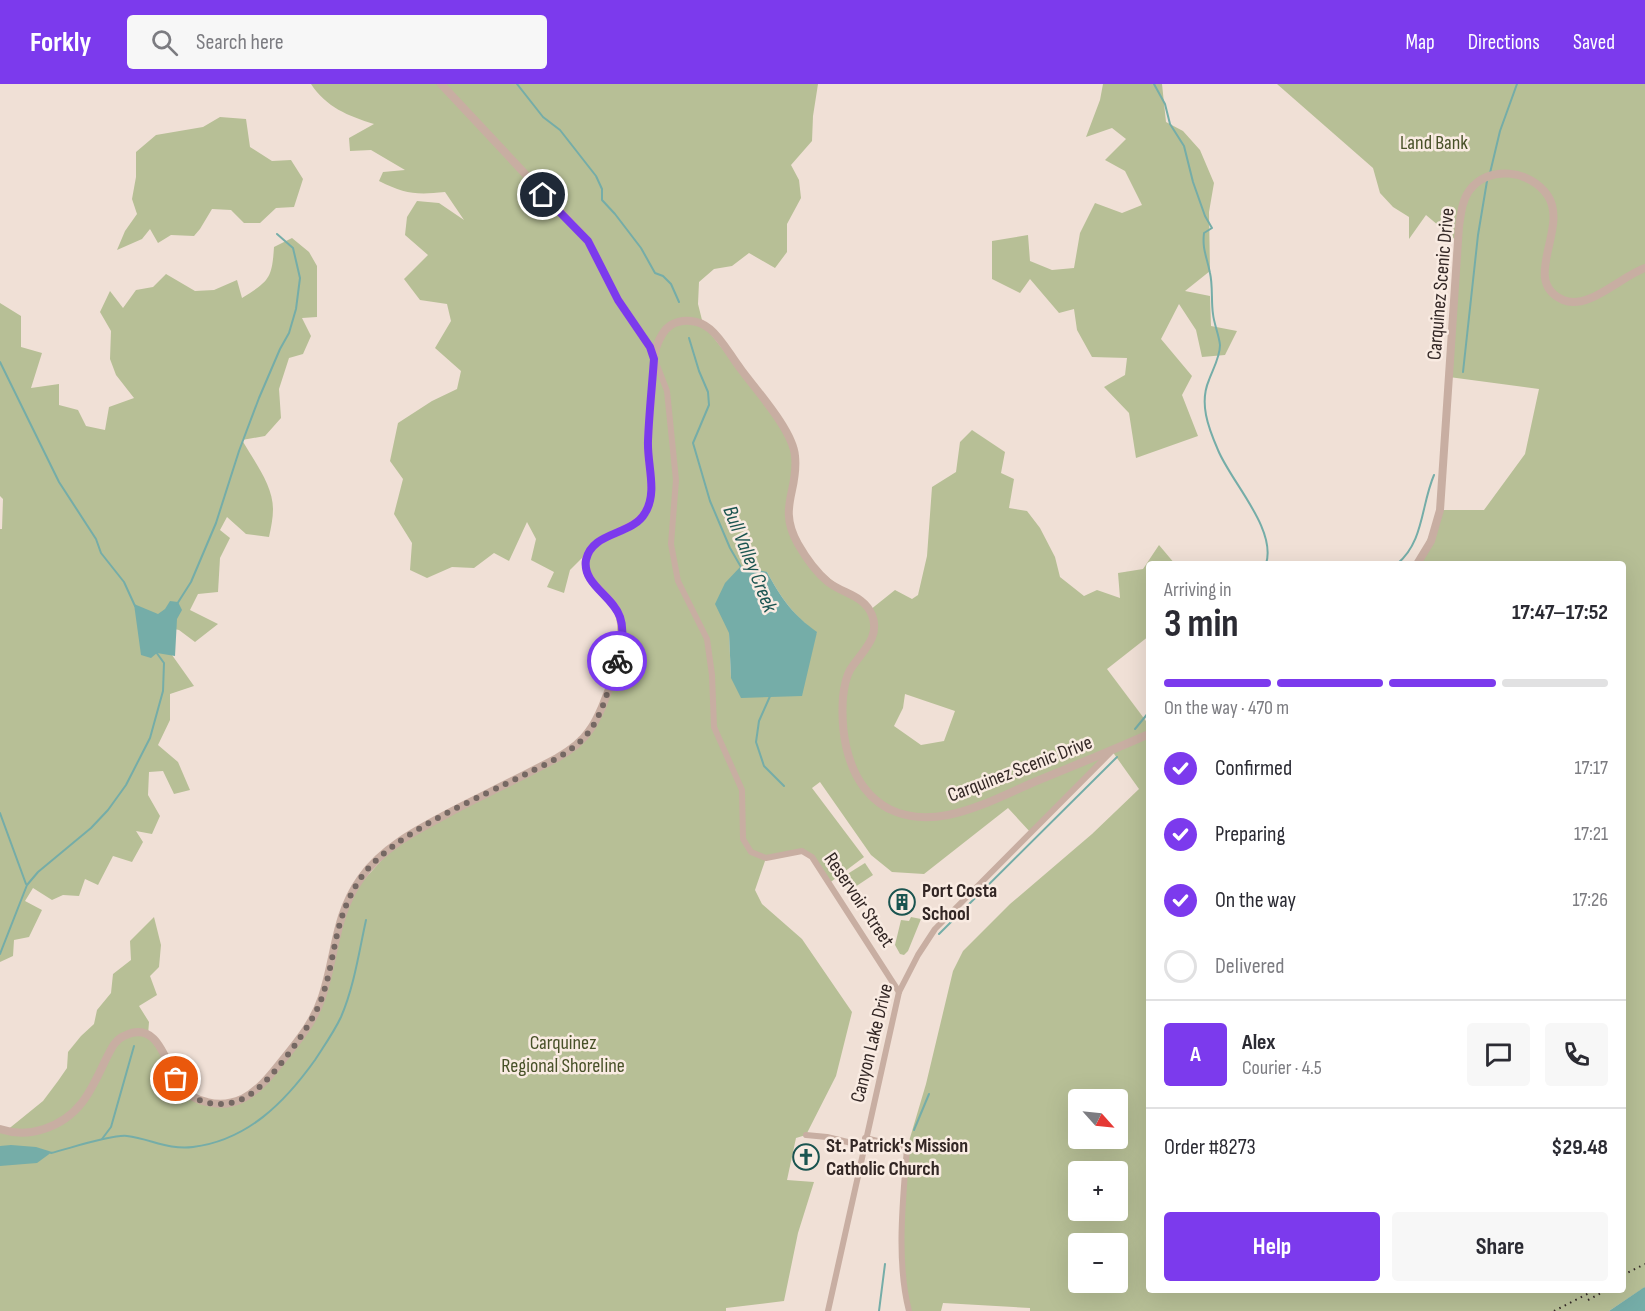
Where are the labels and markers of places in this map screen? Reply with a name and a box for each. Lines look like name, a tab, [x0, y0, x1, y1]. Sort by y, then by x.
pin	[517, 169, 568, 220]
place label: Port Costa School	[922, 879, 997, 926]
building icon: Port Costa School	[887, 887, 917, 917]
pin	[150, 1053, 201, 1104]
place label: St. Patrick's Mission Catholic Church	[826, 1134, 968, 1181]
church icon: St. Patrick's Mission Catholic Church	[791, 1142, 821, 1172]

